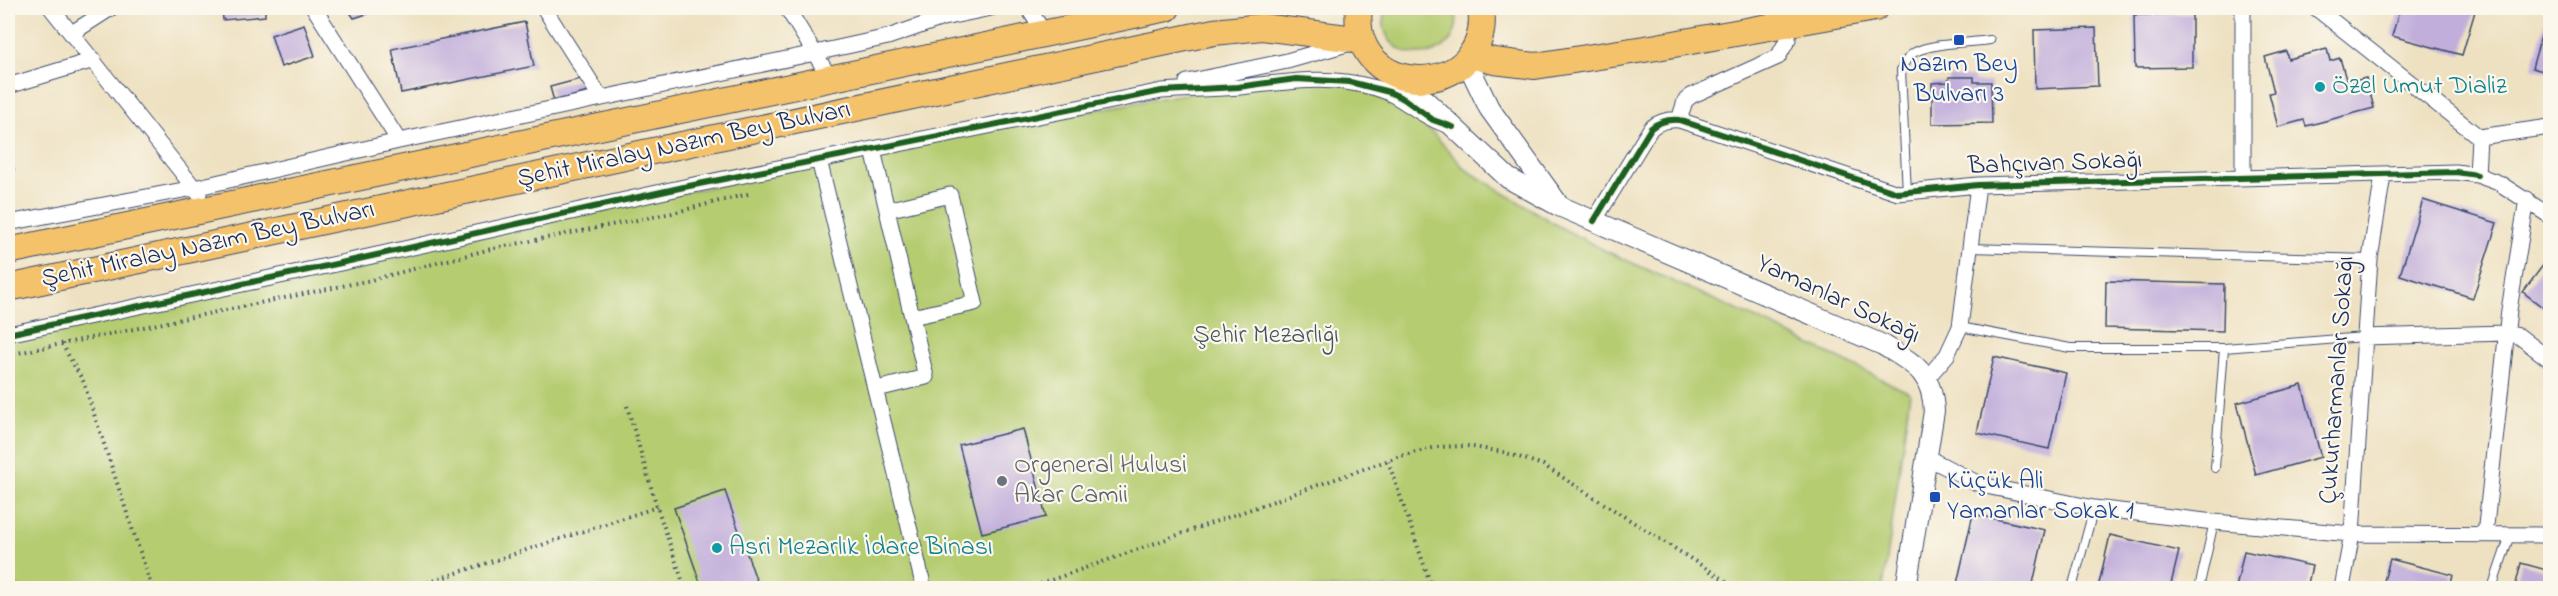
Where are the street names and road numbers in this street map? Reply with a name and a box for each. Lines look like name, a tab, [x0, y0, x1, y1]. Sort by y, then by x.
street label: Şehit Miralay Nazım Bey Bulvarı	[514, 91, 854, 199]
street label: Bahçıvan Sokağı	[1966, 142, 2143, 186]
street label: Şehit Miralay Nazım Bey Bulvarı	[38, 191, 378, 299]
street label: Yamanlar Sokağı	[1750, 245, 1926, 355]
street label: Çukurharmanlar Sokağı	[2310, 254, 2366, 506]

